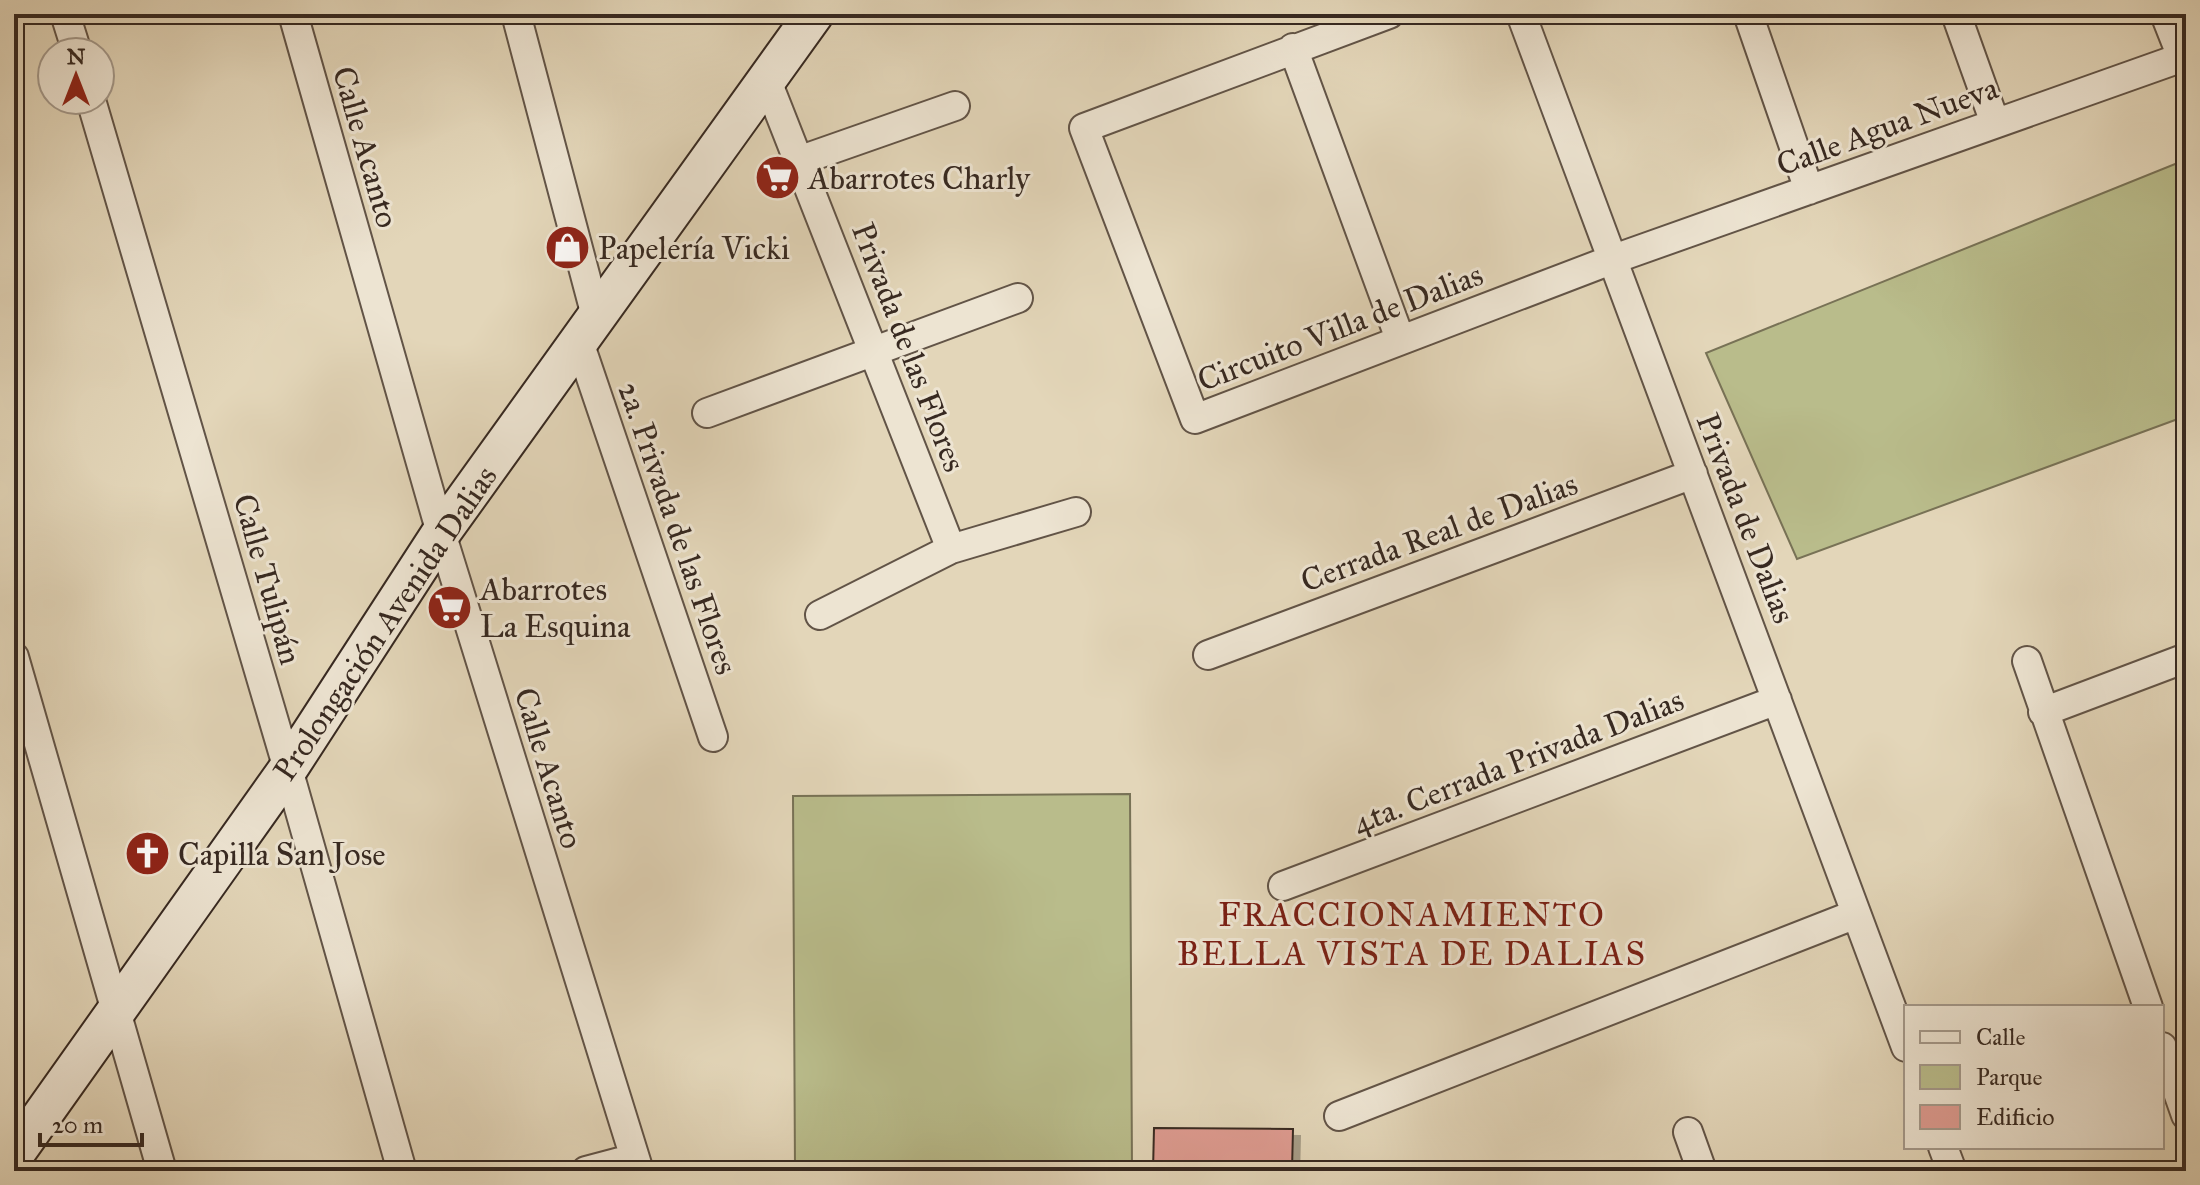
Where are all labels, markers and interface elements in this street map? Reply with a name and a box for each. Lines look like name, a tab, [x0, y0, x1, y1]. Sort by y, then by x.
north arrow	[36, 36, 116, 116]
text: N	[67, 43, 86, 70]
street label: Calle Acanto	[324, 62, 407, 232]
street label: Calle Agua Nueva	[1771, 68, 2004, 185]
supermarket icon: Abarrotes Charly	[753, 154, 801, 202]
place label: Abarrotes Charly	[806, 159, 1031, 198]
street label: Privada de las Flores	[843, 217, 974, 477]
shop icon: Papelería Vicki	[543, 224, 591, 272]
place label: Papelería Vicki	[598, 229, 790, 268]
street label: Circuito Villa de Dalias	[1192, 255, 1488, 400]
street label: 2a. Privada de las Flores	[609, 377, 746, 679]
street label: Privada de Dalias	[1688, 408, 1803, 629]
street label: Prolongación Avenida Dalias	[265, 458, 506, 788]
street label: Cerrada Real de Dalias	[1296, 464, 1583, 601]
street label: Calle Tulipán	[225, 489, 310, 669]
place label: Abarrotes La Esquina	[478, 570, 631, 646]
supermarket icon: Abarrotes La Esquina	[425, 583, 473, 631]
street label: 4ta. Cerrada Privada Dalias	[1347, 680, 1689, 843]
street label: Calle Acanto	[506, 683, 591, 853]
church icon: Capilla San Jose	[123, 830, 171, 878]
place label: Capilla San Jose	[178, 835, 386, 874]
district label: FRACCIONAMIENTO BELLA VISTA DE DALIAS	[1177, 894, 1647, 974]
legend	[1904, 1005, 2164, 1149]
text: Calle	[1976, 1022, 2025, 1052]
text: Parque	[1976, 1062, 2043, 1092]
scale bar	[40, 1097, 142, 1147]
text: Edificio	[1976, 1102, 2055, 1132]
text: 20 m	[52, 1110, 103, 1140]

